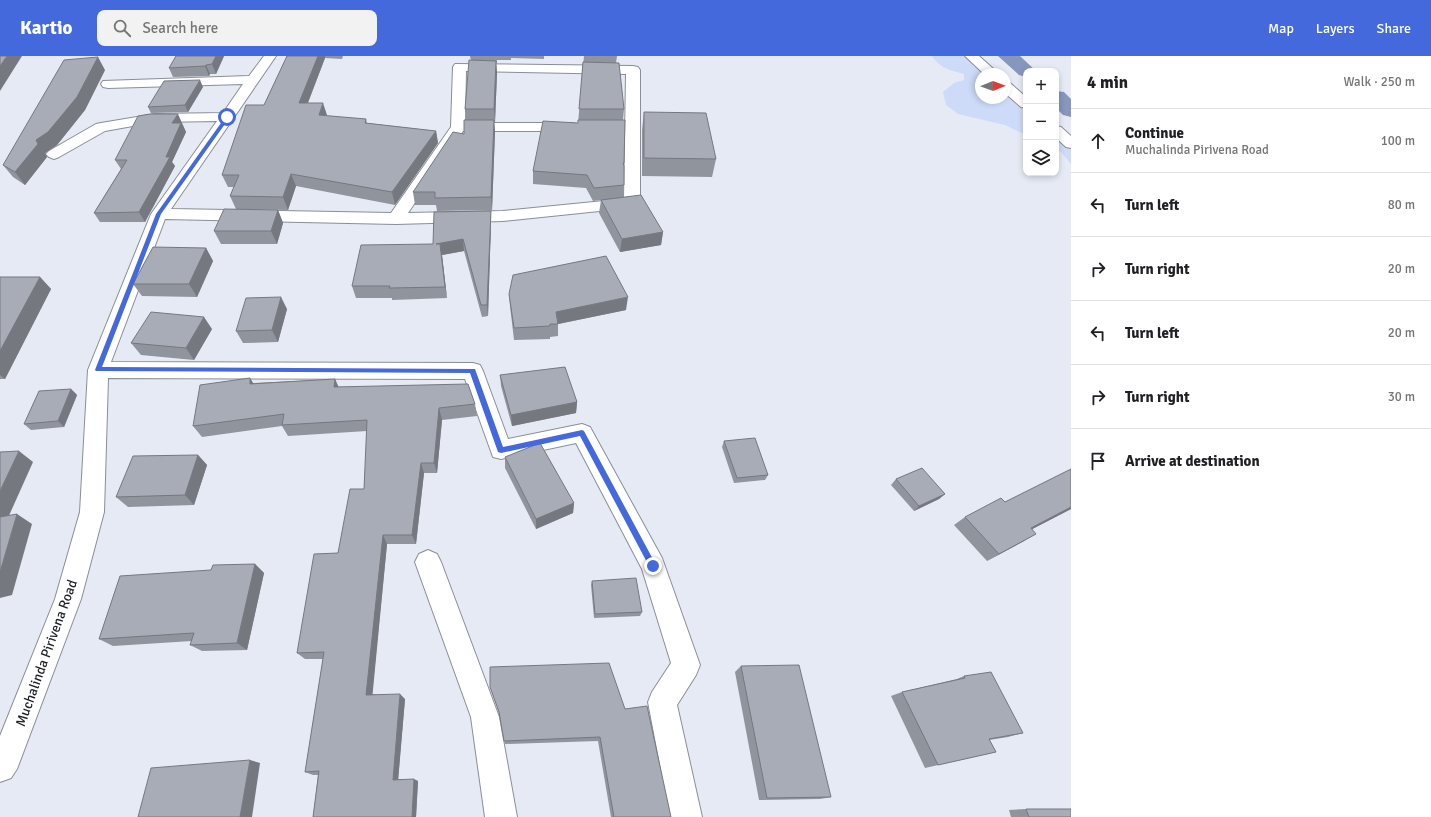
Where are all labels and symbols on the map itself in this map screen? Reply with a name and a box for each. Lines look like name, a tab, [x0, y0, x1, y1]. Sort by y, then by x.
north arrow	[975, 68, 1011, 104]
route start	[218, 108, 236, 126]
route end	[644, 557, 662, 575]
street label: Muchalinda Pirivena Road	[12, 577, 81, 729]

